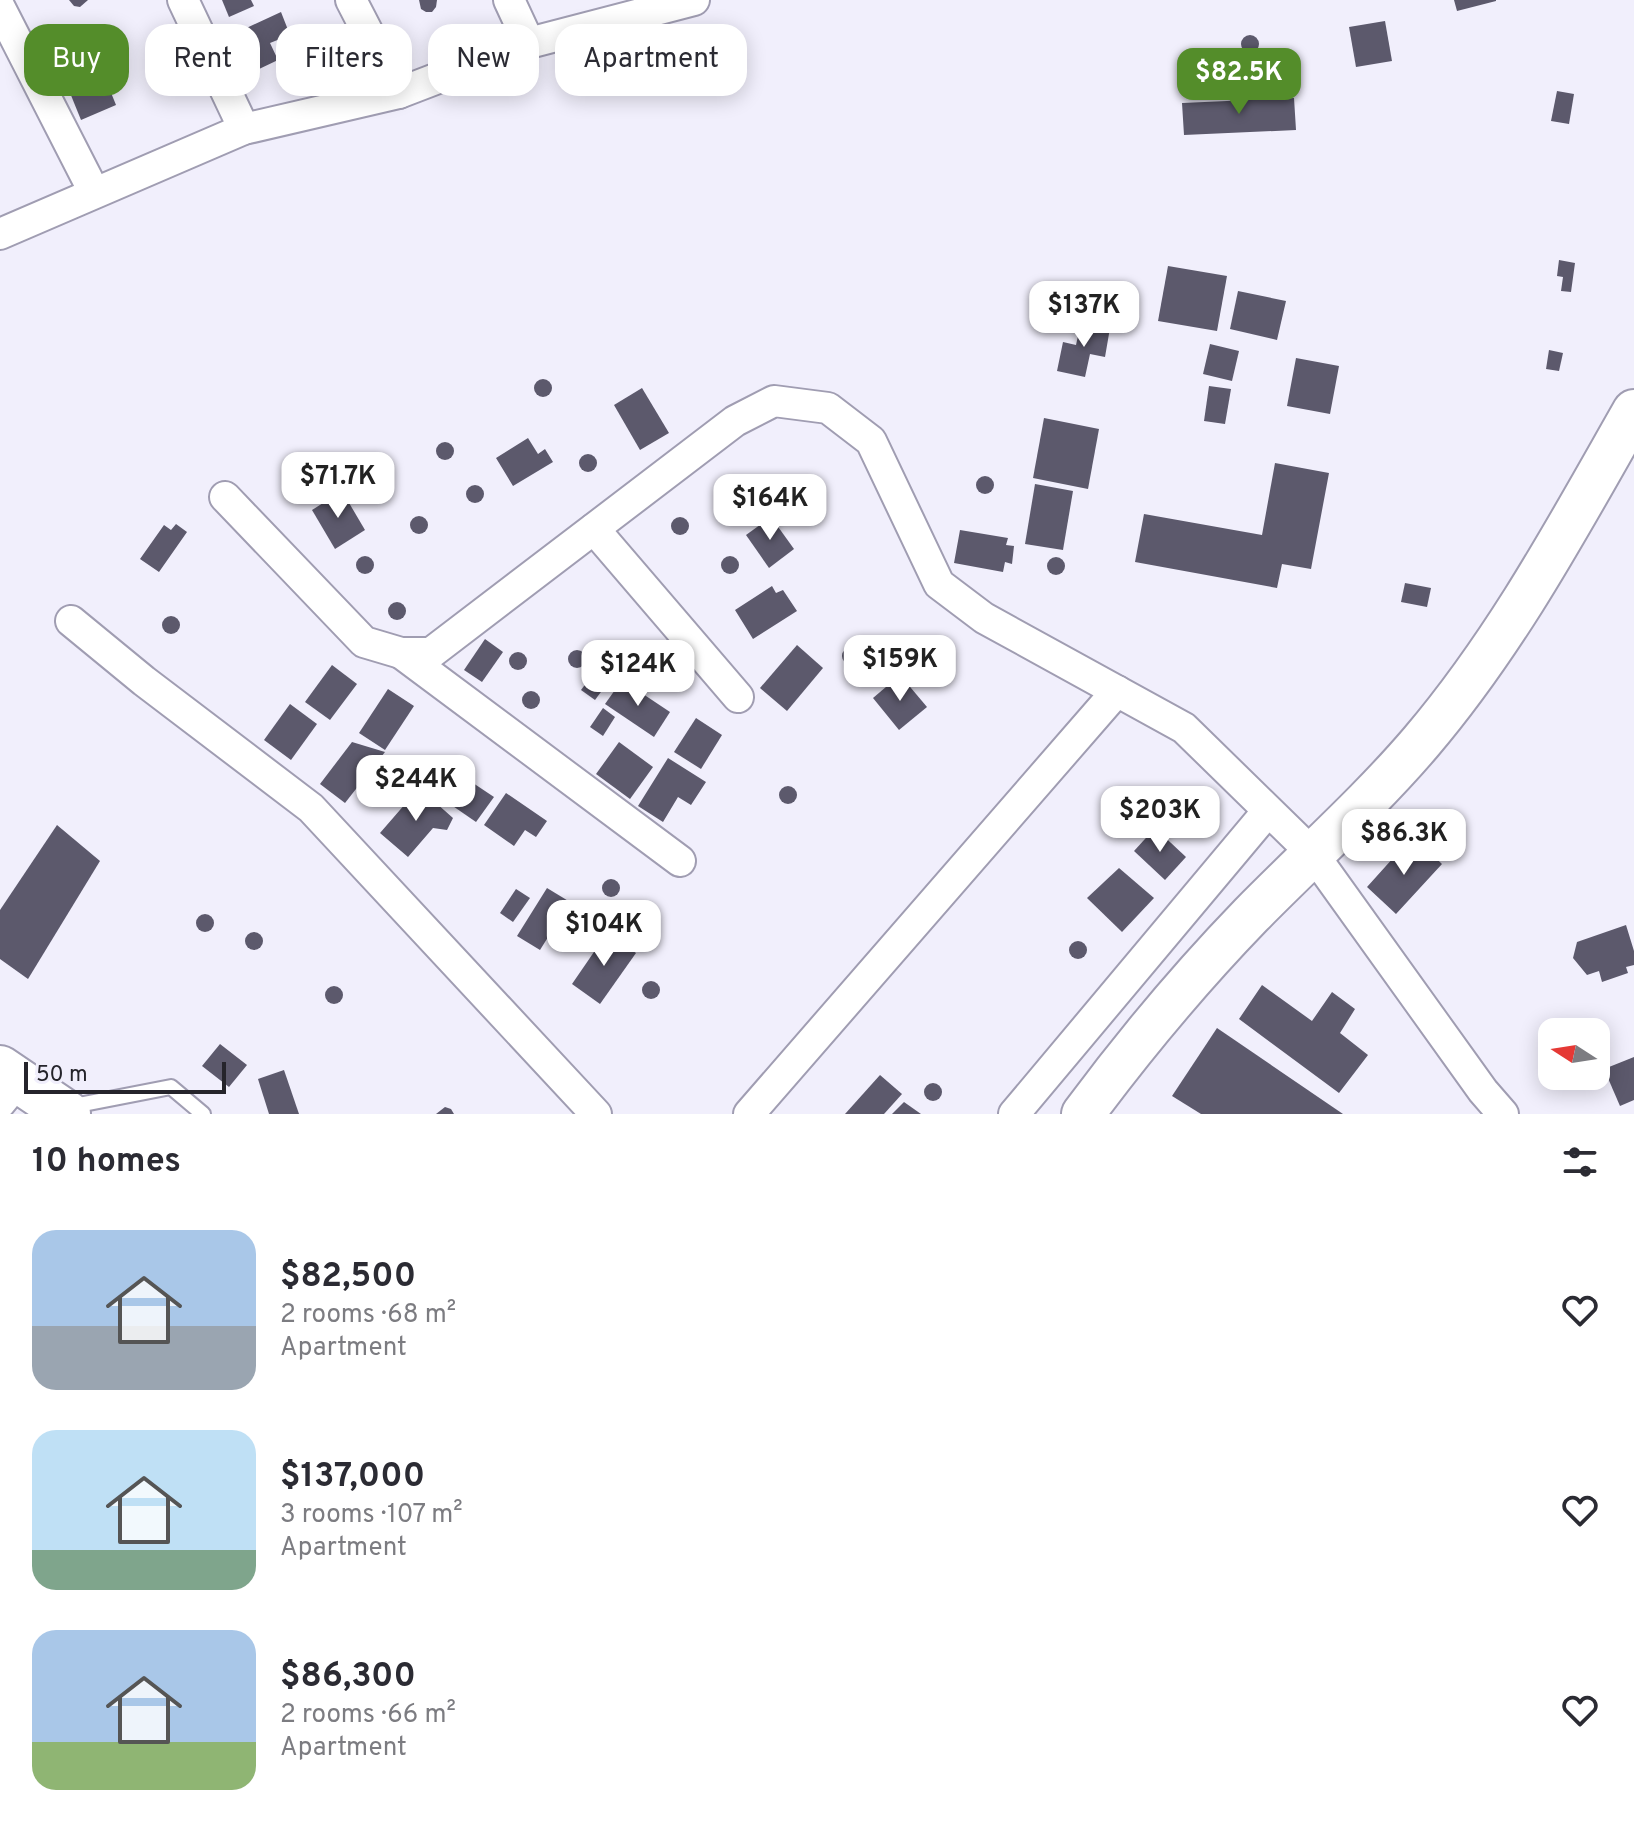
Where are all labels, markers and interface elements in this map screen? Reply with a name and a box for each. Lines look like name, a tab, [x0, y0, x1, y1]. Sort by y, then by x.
chip: Buy	[24, 24, 129, 96]
chip: Rent	[145, 24, 260, 96]
chip: Filters	[276, 24, 412, 96]
chip: New	[428, 24, 539, 96]
chip: Apartment	[555, 24, 747, 96]
pin: $82.5K	[1174, 48, 1304, 116]
text: $82.5K	[1195, 57, 1283, 90]
pin: $137K	[1028, 281, 1140, 349]
text: $137K	[1047, 290, 1121, 323]
pin: $71.7K	[273, 452, 403, 520]
text: $71.7K	[299, 461, 377, 494]
pin: $164K	[714, 474, 826, 542]
text: $164K	[731, 483, 809, 516]
pin: $159K	[844, 635, 956, 703]
pin: $124K	[582, 640, 694, 708]
text: $159K	[862, 644, 938, 677]
text: $124K	[599, 649, 677, 682]
pin: $244K	[360, 755, 472, 823]
text: $244K	[374, 764, 458, 797]
pin: $203K	[1104, 786, 1216, 854]
text: $203K	[1119, 795, 1201, 828]
pin: $86.3K	[1339, 809, 1469, 877]
text: $86.3K	[1360, 818, 1448, 851]
pin: $104K	[548, 900, 660, 968]
text: $104K	[565, 909, 643, 942]
north arrow	[1538, 1018, 1610, 1090]
map controls	[1538, 1018, 1610, 1090]
scale bar	[24, 1058, 226, 1094]
text: 50 m	[36, 1062, 88, 1089]
icon: filters	[1558, 1140, 1602, 1184]
text: 10 homes	[32, 1141, 181, 1184]
text: $82,500	[280, 1256, 416, 1299]
icon: home	[96, 1262, 192, 1358]
icon: heart	[1558, 1288, 1602, 1332]
text: 2 rooms · 68 m²	[280, 1299, 456, 1332]
text: Apartment	[280, 1332, 407, 1365]
text: $137,000	[280, 1456, 425, 1499]
icon: home	[96, 1462, 192, 1558]
icon: heart	[1558, 1488, 1602, 1532]
text: 3 rooms · 107 m²	[280, 1499, 463, 1532]
text: Apartment	[280, 1532, 407, 1565]
text: $86,300	[280, 1656, 416, 1699]
icon: home	[96, 1662, 192, 1758]
icon: heart	[1558, 1688, 1602, 1732]
text: 2 rooms · 66 m²	[280, 1699, 456, 1732]
text: Apartment	[280, 1732, 407, 1765]

